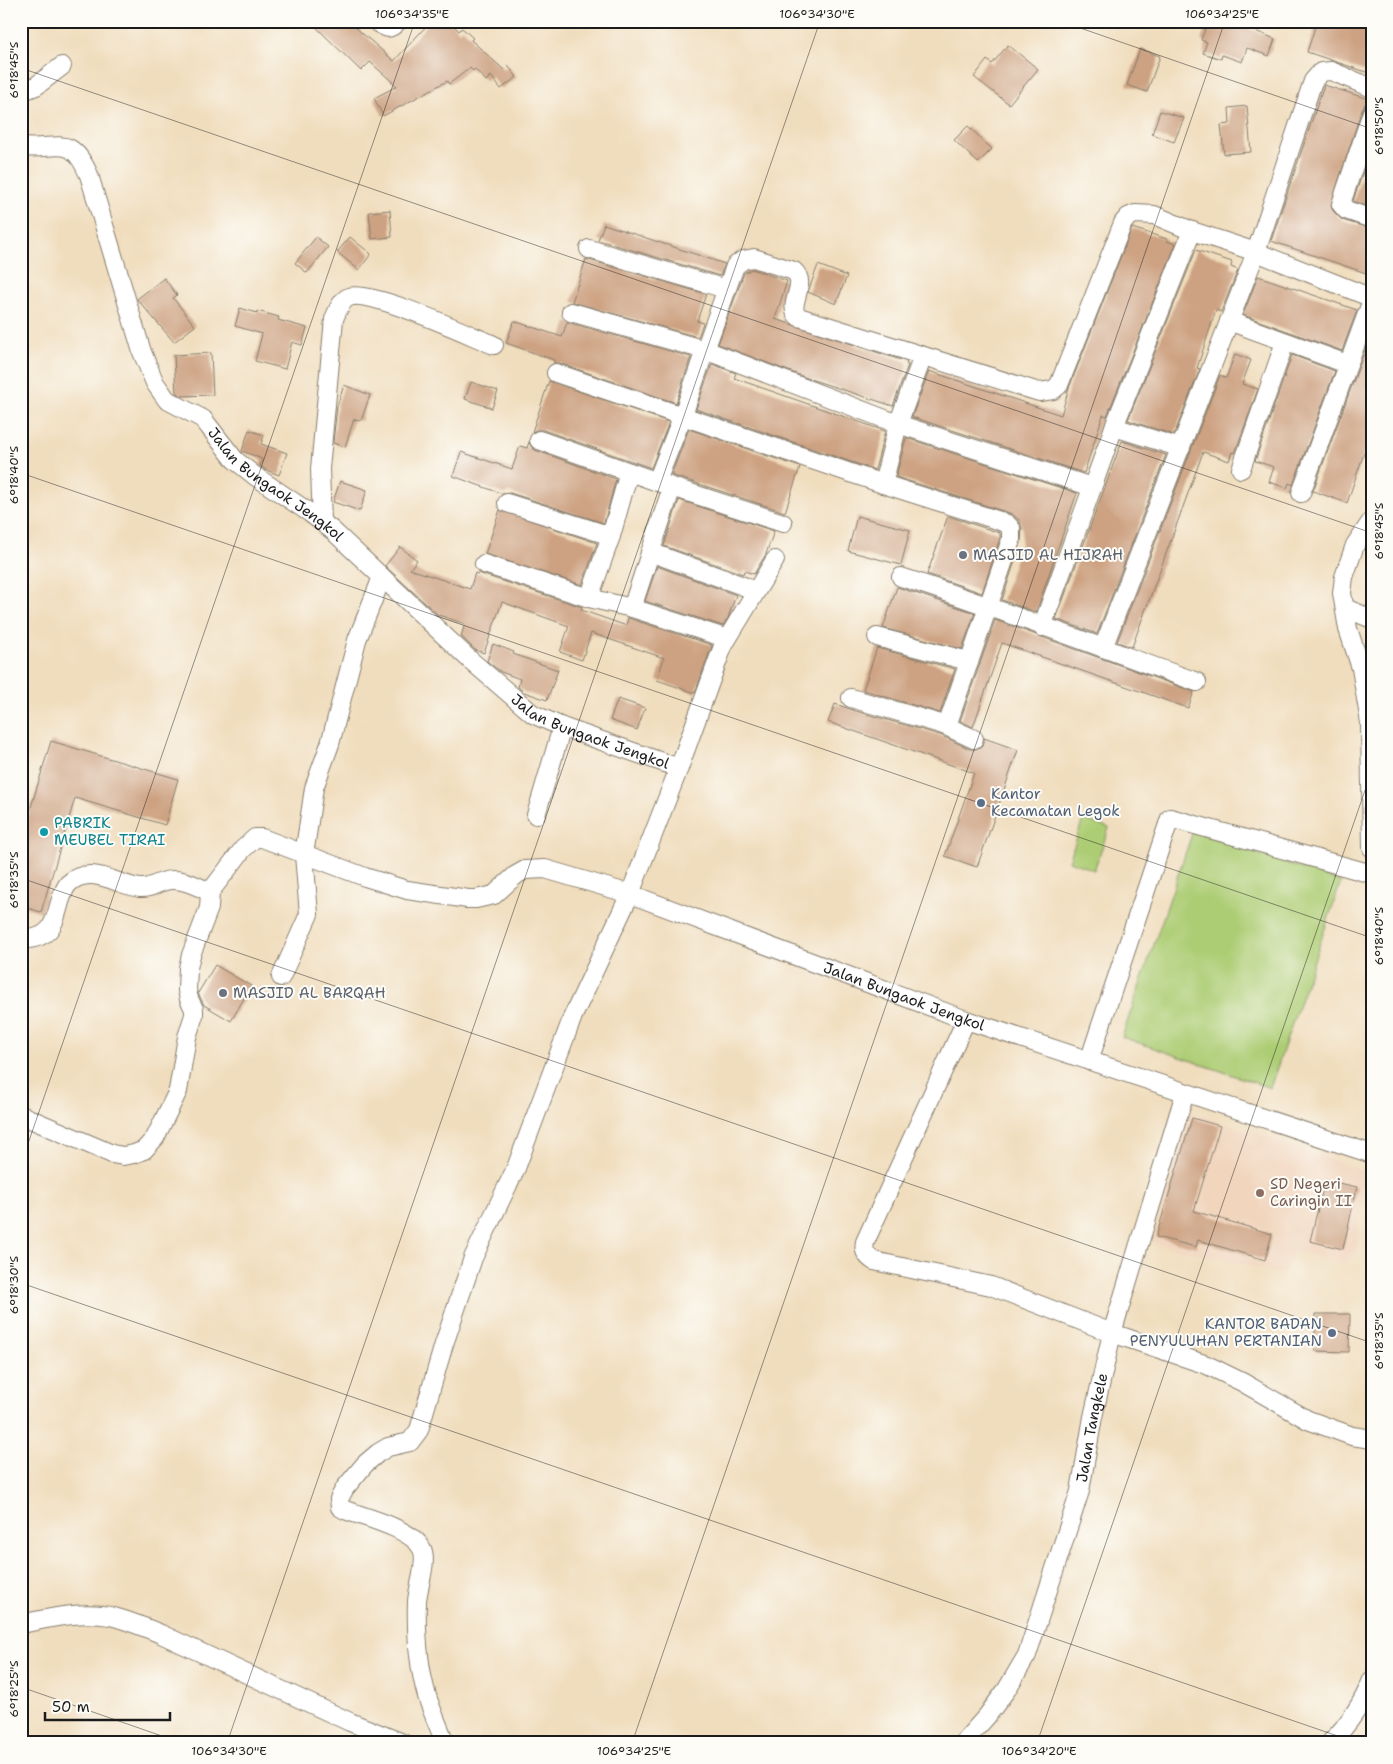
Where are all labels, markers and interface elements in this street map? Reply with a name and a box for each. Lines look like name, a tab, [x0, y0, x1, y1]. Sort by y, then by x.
text: 106°34'35"E	[375, 6, 449, 22]
text: 106°34'30"E	[779, 6, 855, 22]
text: 106°34'25"E	[1185, 6, 1259, 22]
text: 6°18'45"S	[6, 41, 22, 98]
text: 6°18'50"S	[1371, 97, 1387, 155]
street label: Jalan Bungaok Jengkol	[203, 423, 348, 546]
text: 6°18'40"S	[6, 445, 22, 504]
text: 6°18'45"S	[1371, 502, 1387, 559]
place label: MASJID AL HIJRAH	[973, 545, 1123, 565]
marker: MASJID AL HIJRAH	[957, 549, 969, 561]
street label: Jalan Bungaok Jengkol	[507, 689, 672, 774]
place label: Kantor Kecamatan Legok	[991, 784, 1120, 821]
marker: Kantor Kecamatan Legok	[975, 797, 987, 809]
place label: PABRIK MEUBEL TIRAI	[54, 813, 165, 850]
marker: PABRIK MEUBEL TIRAI	[38, 826, 50, 838]
text: 6°18'35"S	[6, 851, 22, 909]
text: 6°18'40"S	[1371, 906, 1387, 965]
street label: Jalan Bungaok Jengkol	[820, 957, 988, 1036]
place label: MASJID AL BARQAH	[233, 983, 386, 1003]
marker: MASJID AL BARQAH	[217, 987, 229, 999]
place label: SD Negeri Caringin II	[1270, 1174, 1352, 1211]
marker: SD Negeri Caringin II	[1254, 1187, 1266, 1199]
text: 6°18'30"S	[6, 1255, 22, 1314]
text: 6°18'35"S	[1371, 1312, 1387, 1370]
place label: KANTOR BADAN PENYULUHAN PERTANIAN	[1130, 1314, 1322, 1351]
marker: KANTOR BADAN PENYULUHAN PERTANIAN	[1326, 1327, 1338, 1339]
street label: Jalan Tangkele	[1072, 1371, 1113, 1484]
text: 6°18'25"S	[6, 1660, 22, 1718]
scale bar	[45, 1689, 170, 1721]
text: 50 m	[52, 1697, 90, 1717]
text: 106°34'30"E	[191, 1743, 267, 1759]
text: 106°34'25"E	[597, 1743, 671, 1759]
text: 106°34'20"E	[1001, 1743, 1077, 1759]

